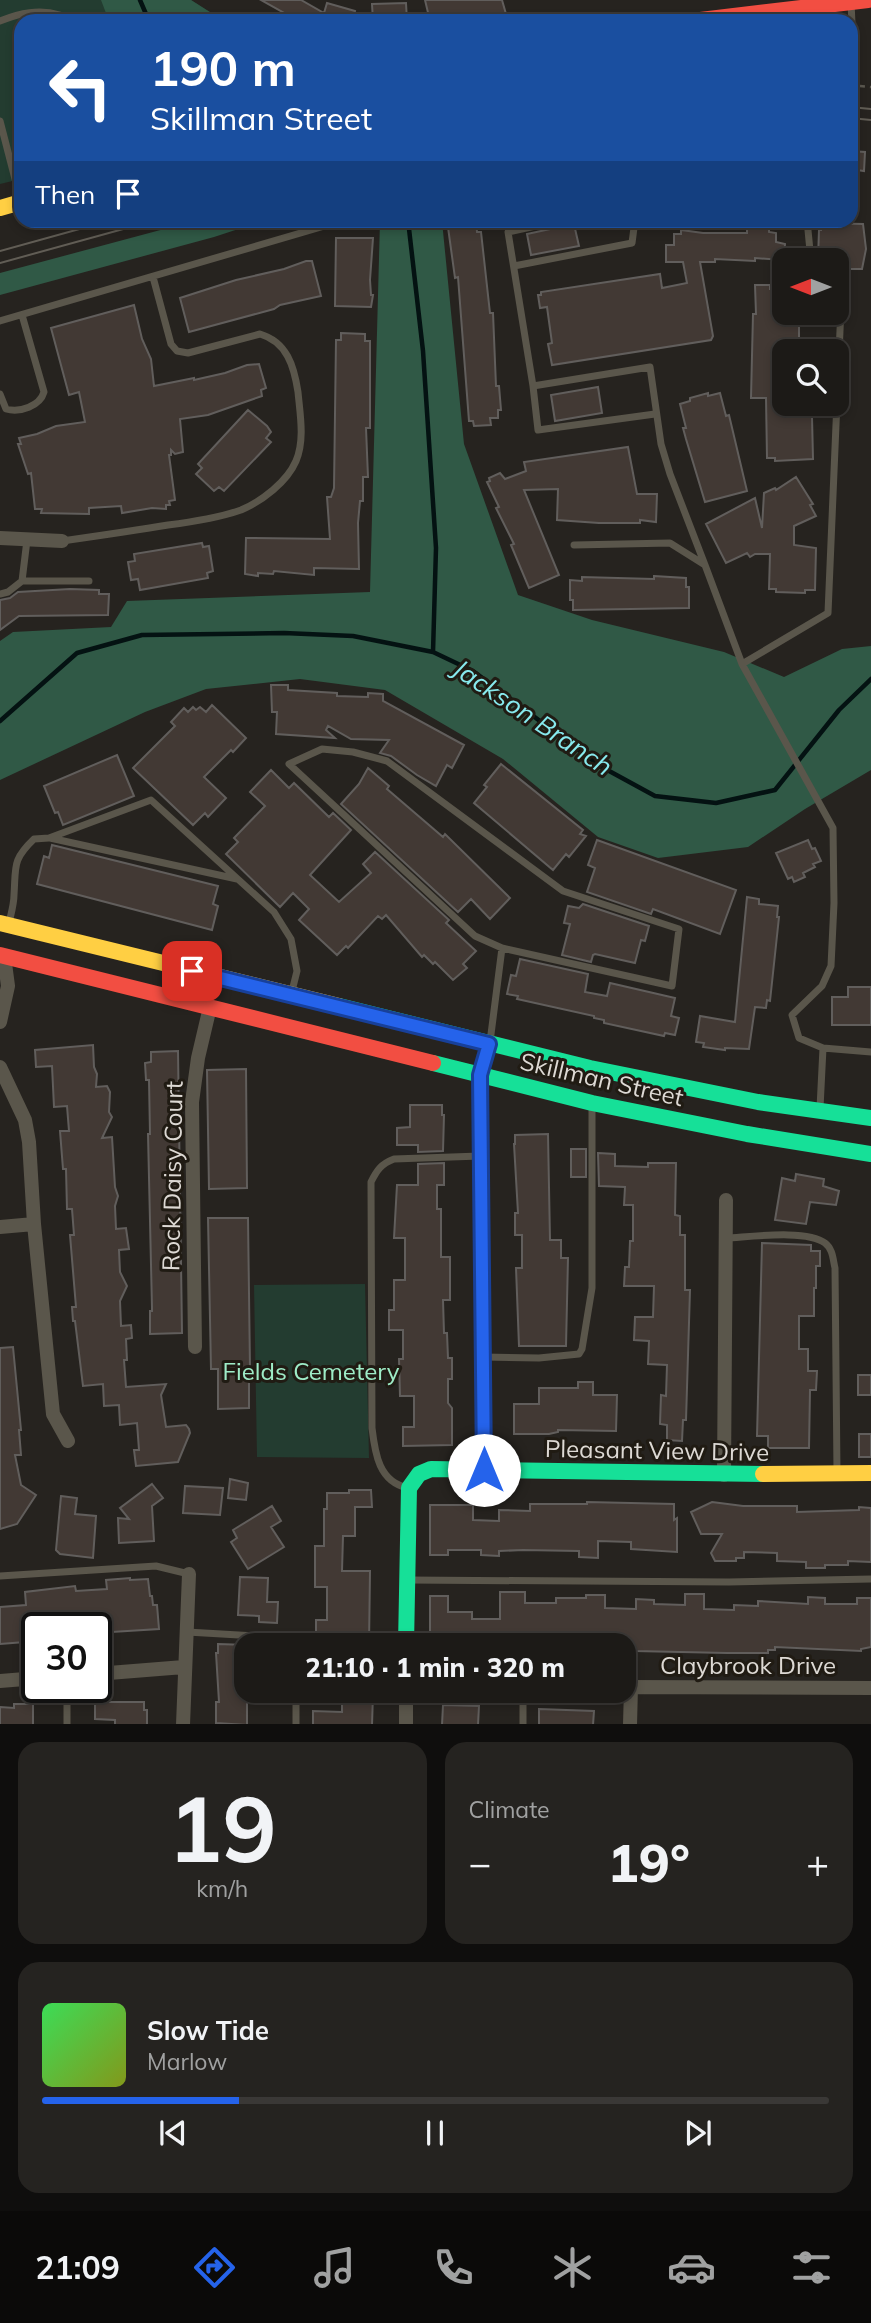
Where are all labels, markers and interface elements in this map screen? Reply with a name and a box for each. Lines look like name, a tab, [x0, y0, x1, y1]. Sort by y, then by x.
text: 190 m	[150, 37, 296, 98]
icon: left	[35, 42, 126, 133]
text: Skillman Street	[150, 98, 372, 138]
icon: arrive	[109, 175, 147, 213]
text: Then	[35, 178, 95, 211]
north arrow	[772, 248, 849, 326]
map controls	[772, 248, 849, 416]
button: search	[772, 339, 849, 416]
water label: Jackson Branch	[445, 650, 619, 783]
pin	[162, 941, 222, 1001]
icon: arrive	[173, 952, 211, 990]
street label: Skillman Street	[517, 1046, 687, 1112]
street label: Rock Daisy Court	[155, 1081, 189, 1271]
park label: Fields Cemetery	[223, 1356, 400, 1386]
position arrow	[447, 1433, 521, 1507]
street label: Pleasant View Drive	[545, 1433, 769, 1467]
speed limit sign: 30	[21, 1612, 112, 1703]
street label: Claybrook Drive	[660, 1650, 836, 1680]
text: 21:10 · 1 min · 320 m	[305, 1651, 565, 1684]
text: 19	[168, 1771, 277, 1885]
text: Climate	[469, 1795, 550, 1824]
text: 19°	[608, 1830, 690, 1895]
text: −	[469, 1839, 491, 1887]
text: +	[806, 1839, 829, 1887]
text: km/h	[196, 1874, 248, 1903]
text: Slow Tide	[147, 2014, 269, 2047]
text: Marlow	[147, 2047, 227, 2076]
icon: previous	[154, 2114, 192, 2152]
icon: pause	[416, 2114, 454, 2152]
icon: next	[679, 2114, 717, 2152]
icon: directions	[190, 2243, 239, 2292]
icon: music	[310, 2243, 359, 2292]
icon: phone	[429, 2243, 478, 2292]
icon: climate	[548, 2243, 597, 2292]
icon: car	[667, 2243, 716, 2292]
icon: filters	[787, 2243, 836, 2292]
text: 21:09	[35, 2247, 120, 2287]

